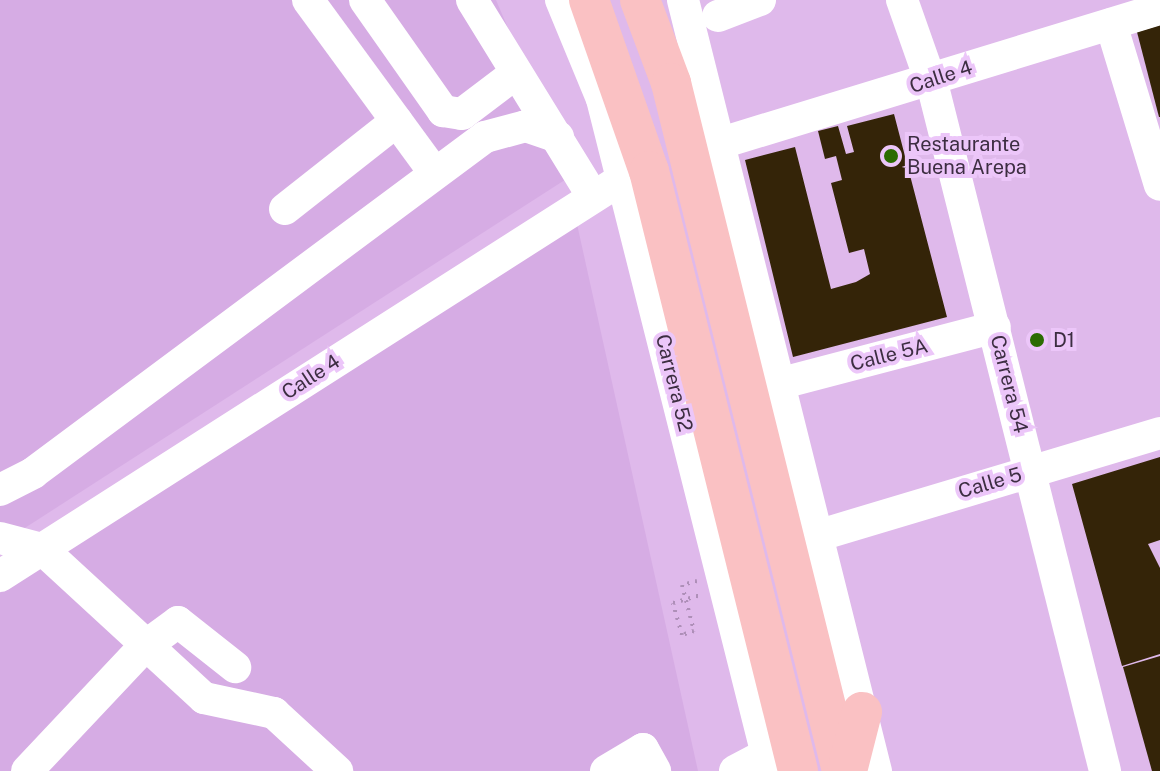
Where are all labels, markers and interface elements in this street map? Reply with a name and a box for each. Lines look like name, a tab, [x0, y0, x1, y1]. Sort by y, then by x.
street label: Calle 4	[906, 56, 976, 98]
place label: Restaurante Buena Arepa	[907, 132, 1027, 179]
marker: Restaurante Buena Arepa	[882, 147, 900, 165]
place label: D1	[1053, 328, 1075, 352]
marker: D1	[1028, 331, 1046, 349]
street label: Carrera 52	[650, 332, 698, 434]
street label: Carrera 54	[985, 332, 1033, 436]
street label: Calle 5A	[848, 334, 930, 376]
street label: Calle 4	[277, 349, 345, 405]
street label: Calle 5	[955, 463, 1025, 503]

